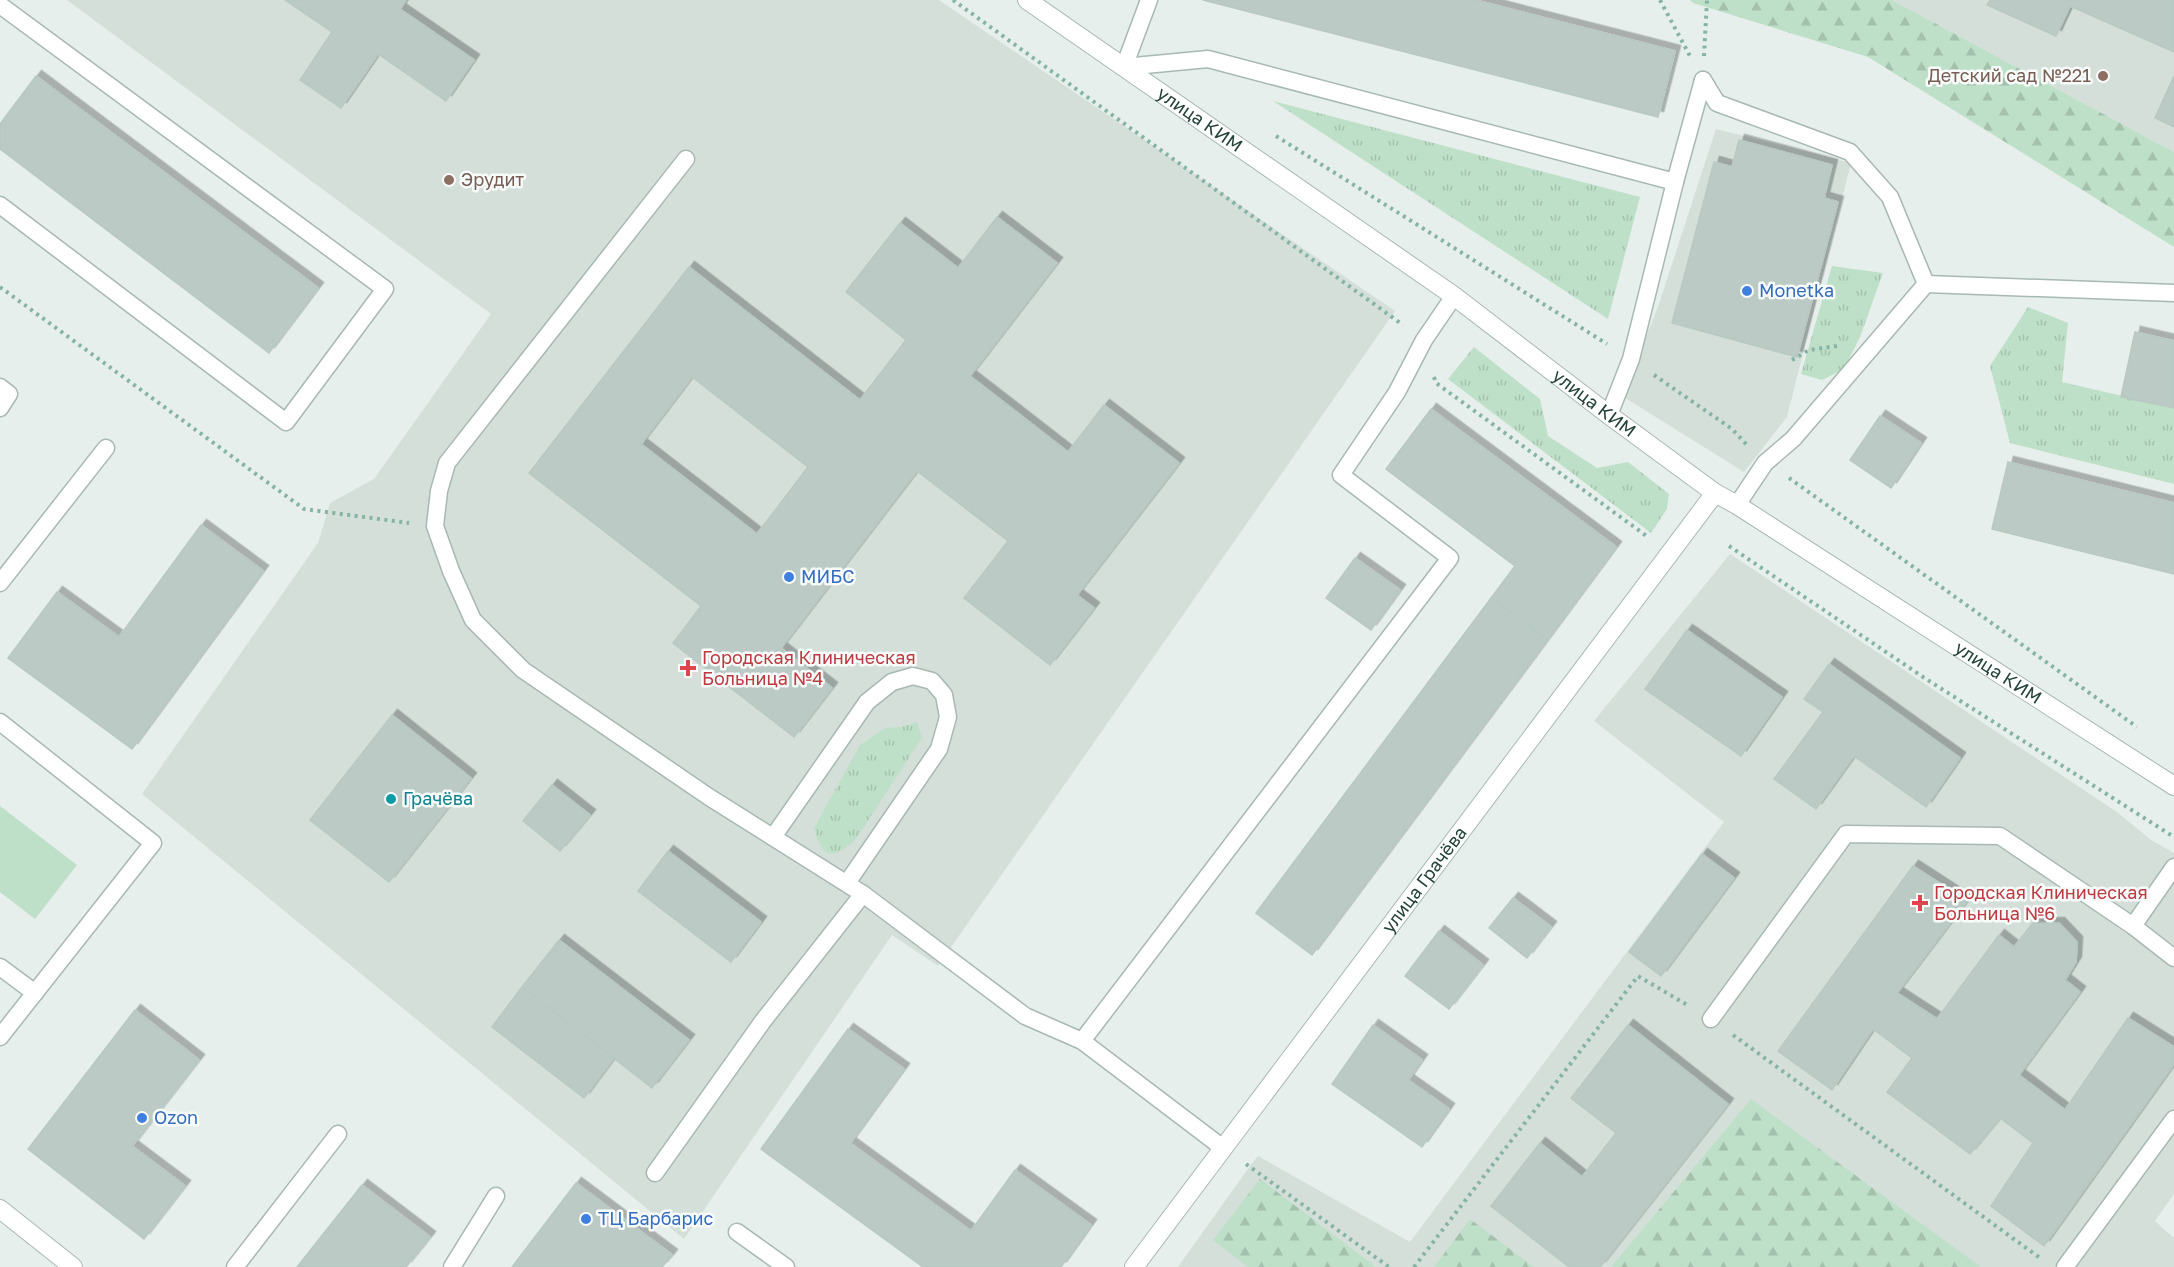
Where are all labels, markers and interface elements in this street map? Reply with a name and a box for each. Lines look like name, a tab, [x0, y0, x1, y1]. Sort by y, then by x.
place label: Детский сад №221	[1928, 64, 2091, 86]
marker: Детский сад №221	[2096, 69, 2110, 83]
street label: улица КИМ	[1153, 82, 1247, 156]
place label: Эрудит	[461, 168, 524, 190]
marker: Эрудит	[442, 173, 456, 187]
place label: Monetka	[1759, 279, 1834, 301]
marker: Monetka	[1740, 284, 1754, 298]
street label: улица КИМ	[1549, 364, 1641, 441]
place label: МИБС	[801, 565, 854, 587]
marker: МИБС	[782, 570, 796, 584]
street label: улица КИМ	[1951, 636, 2046, 708]
place label: Городская Клиническая Больница №4	[702, 646, 916, 689]
marker: Городская Клиническая Больница №4	[679, 659, 697, 677]
place label: Грачёва	[403, 787, 473, 809]
marker: Грачёва	[384, 792, 398, 806]
street label: улица Грачёва	[1377, 822, 1471, 937]
place label: Городская Клиническая Больница №6	[1934, 881, 2148, 924]
marker: Городская Клиническая Больница №6	[1911, 894, 1929, 912]
place label: Ozon	[154, 1106, 198, 1128]
marker: Ozon	[135, 1111, 149, 1125]
place label: ТЦ Барбарис	[598, 1207, 714, 1229]
marker: ТЦ Барбарис	[579, 1212, 593, 1226]

